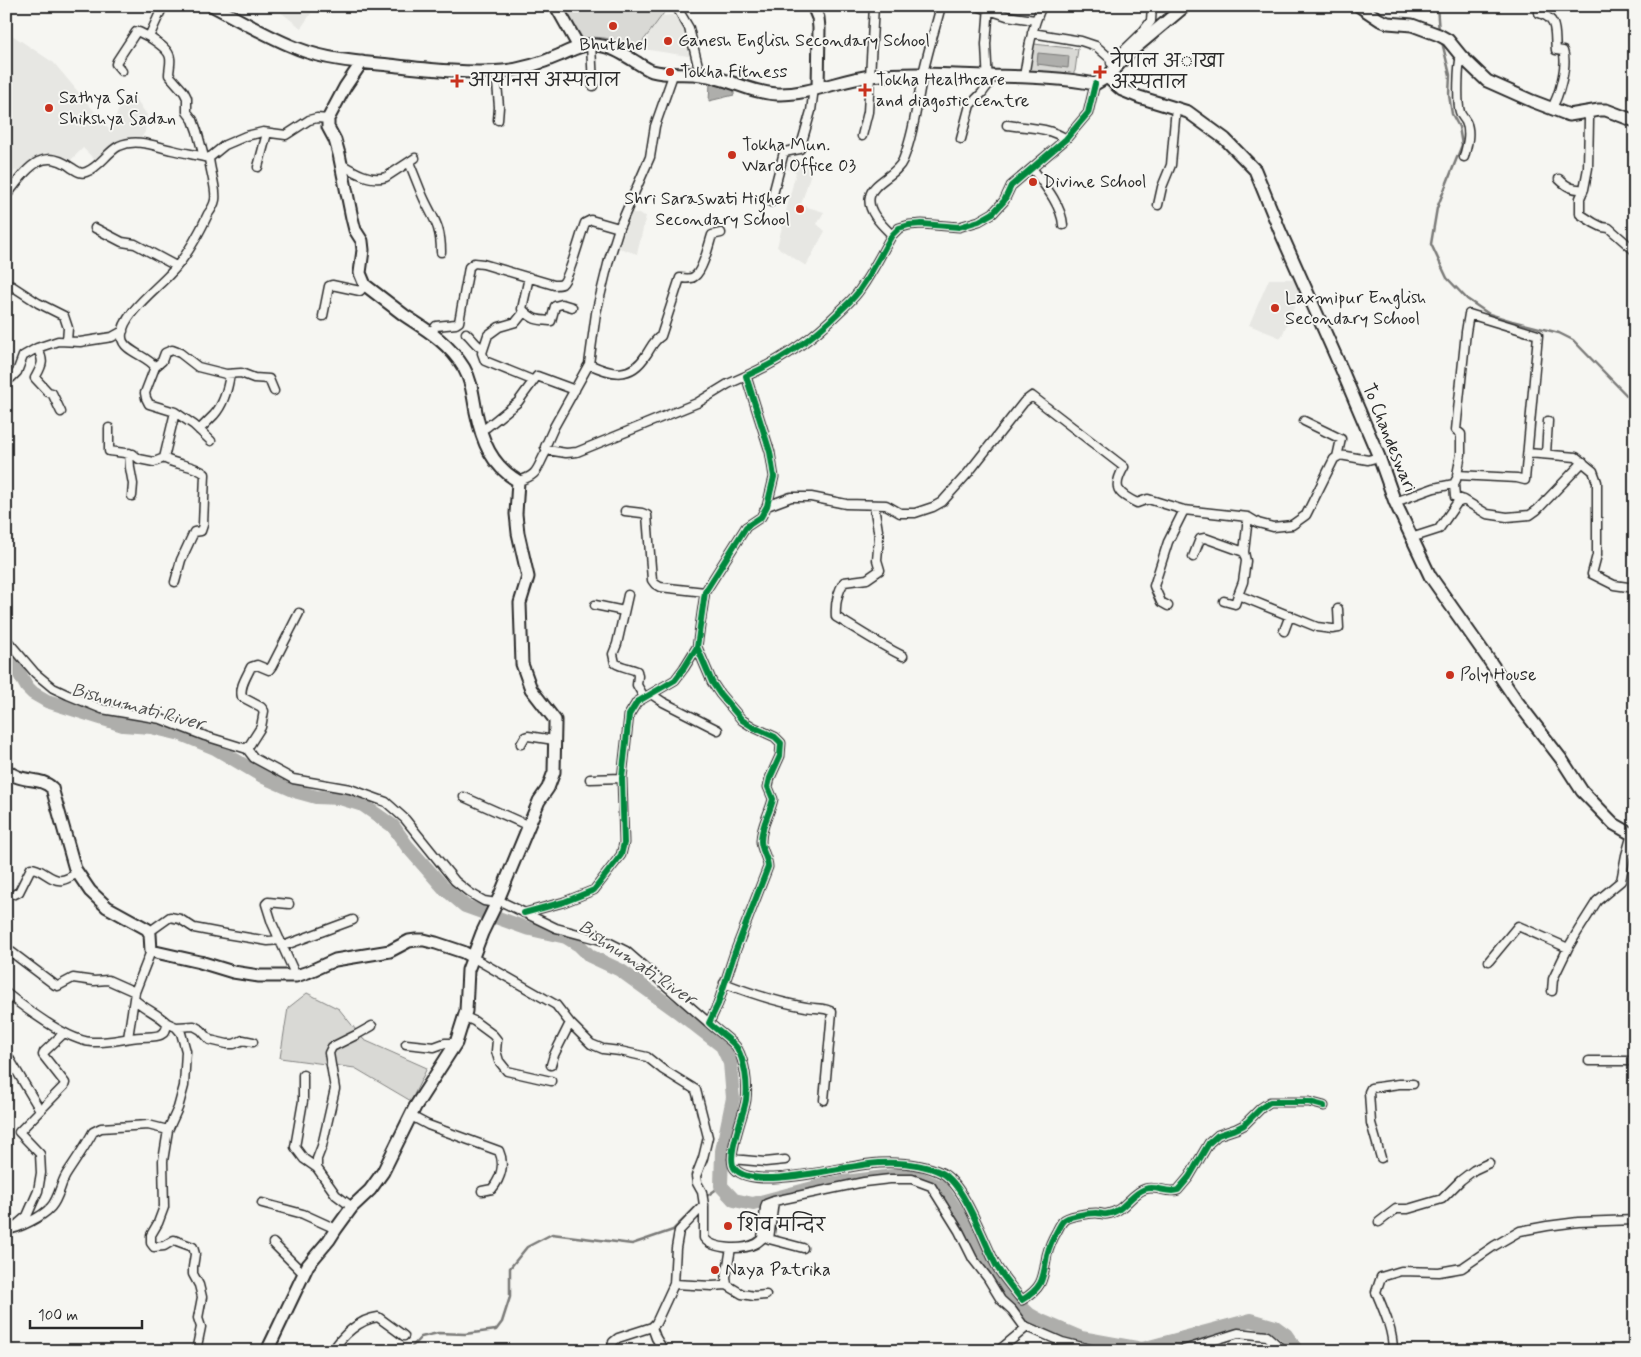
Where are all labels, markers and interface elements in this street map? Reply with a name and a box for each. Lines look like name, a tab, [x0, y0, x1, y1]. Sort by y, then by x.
marker: Bhutkhel	[607, 20, 619, 32]
place label: Ganesh English Secondary School	[678, 29, 930, 55]
place label: Bhutkhel	[579, 33, 647, 57]
marker: Ganesh English Secondary School	[662, 35, 674, 47]
place label: नेपाल अाखा अस्पताल	[1110, 47, 1225, 95]
place label: Tokha Fitness	[680, 60, 788, 84]
marker: नेपाल अाखा अस्पताल	[1093, 65, 1107, 79]
marker: Tokha Fitness	[664, 66, 676, 78]
place label: Tokha Healthcare and diagostic centre	[876, 68, 1029, 113]
place label: आयानस अस्पताल	[468, 69, 621, 93]
marker: आयानस अस्पताल	[450, 74, 464, 88]
marker: Tokha Healthcare and diagostic centre	[858, 83, 872, 97]
place label: Sathya Sai Shikshya Sadan	[59, 86, 176, 131]
marker: Sathya Sai Shikshya Sadan	[43, 102, 55, 114]
place label: Tokha Mun. Ward Office 03	[742, 133, 856, 178]
marker: Tokha Mun. Ward Office 03	[726, 149, 738, 161]
place label: Divine School	[1043, 170, 1147, 194]
marker: Divine School	[1027, 176, 1039, 188]
place label: Shri Saraswati Higher Secondary School	[624, 187, 790, 232]
marker: Shri Saraswati Higher Secondary School	[794, 203, 806, 215]
place label: Laxmipur English Secondary School	[1285, 286, 1426, 331]
marker: Laxmipur English Secondary School	[1269, 302, 1281, 314]
street label: To Chandeswari	[1356, 380, 1422, 496]
place label: Poly House	[1460, 663, 1536, 687]
marker: Poly House	[1444, 669, 1456, 681]
water label: Bishnumati River	[69, 677, 210, 738]
water label: Bishnumati River	[573, 914, 703, 1013]
place label: शिव मन्दिर	[737, 1211, 826, 1238]
marker: शिव मन्दिर	[722, 1220, 734, 1232]
place label: Naya Patrika	[725, 1258, 831, 1282]
marker: Naya Patrika	[709, 1264, 721, 1276]
scale bar	[30, 1297, 142, 1329]
text: 100 m	[38, 1306, 78, 1326]

